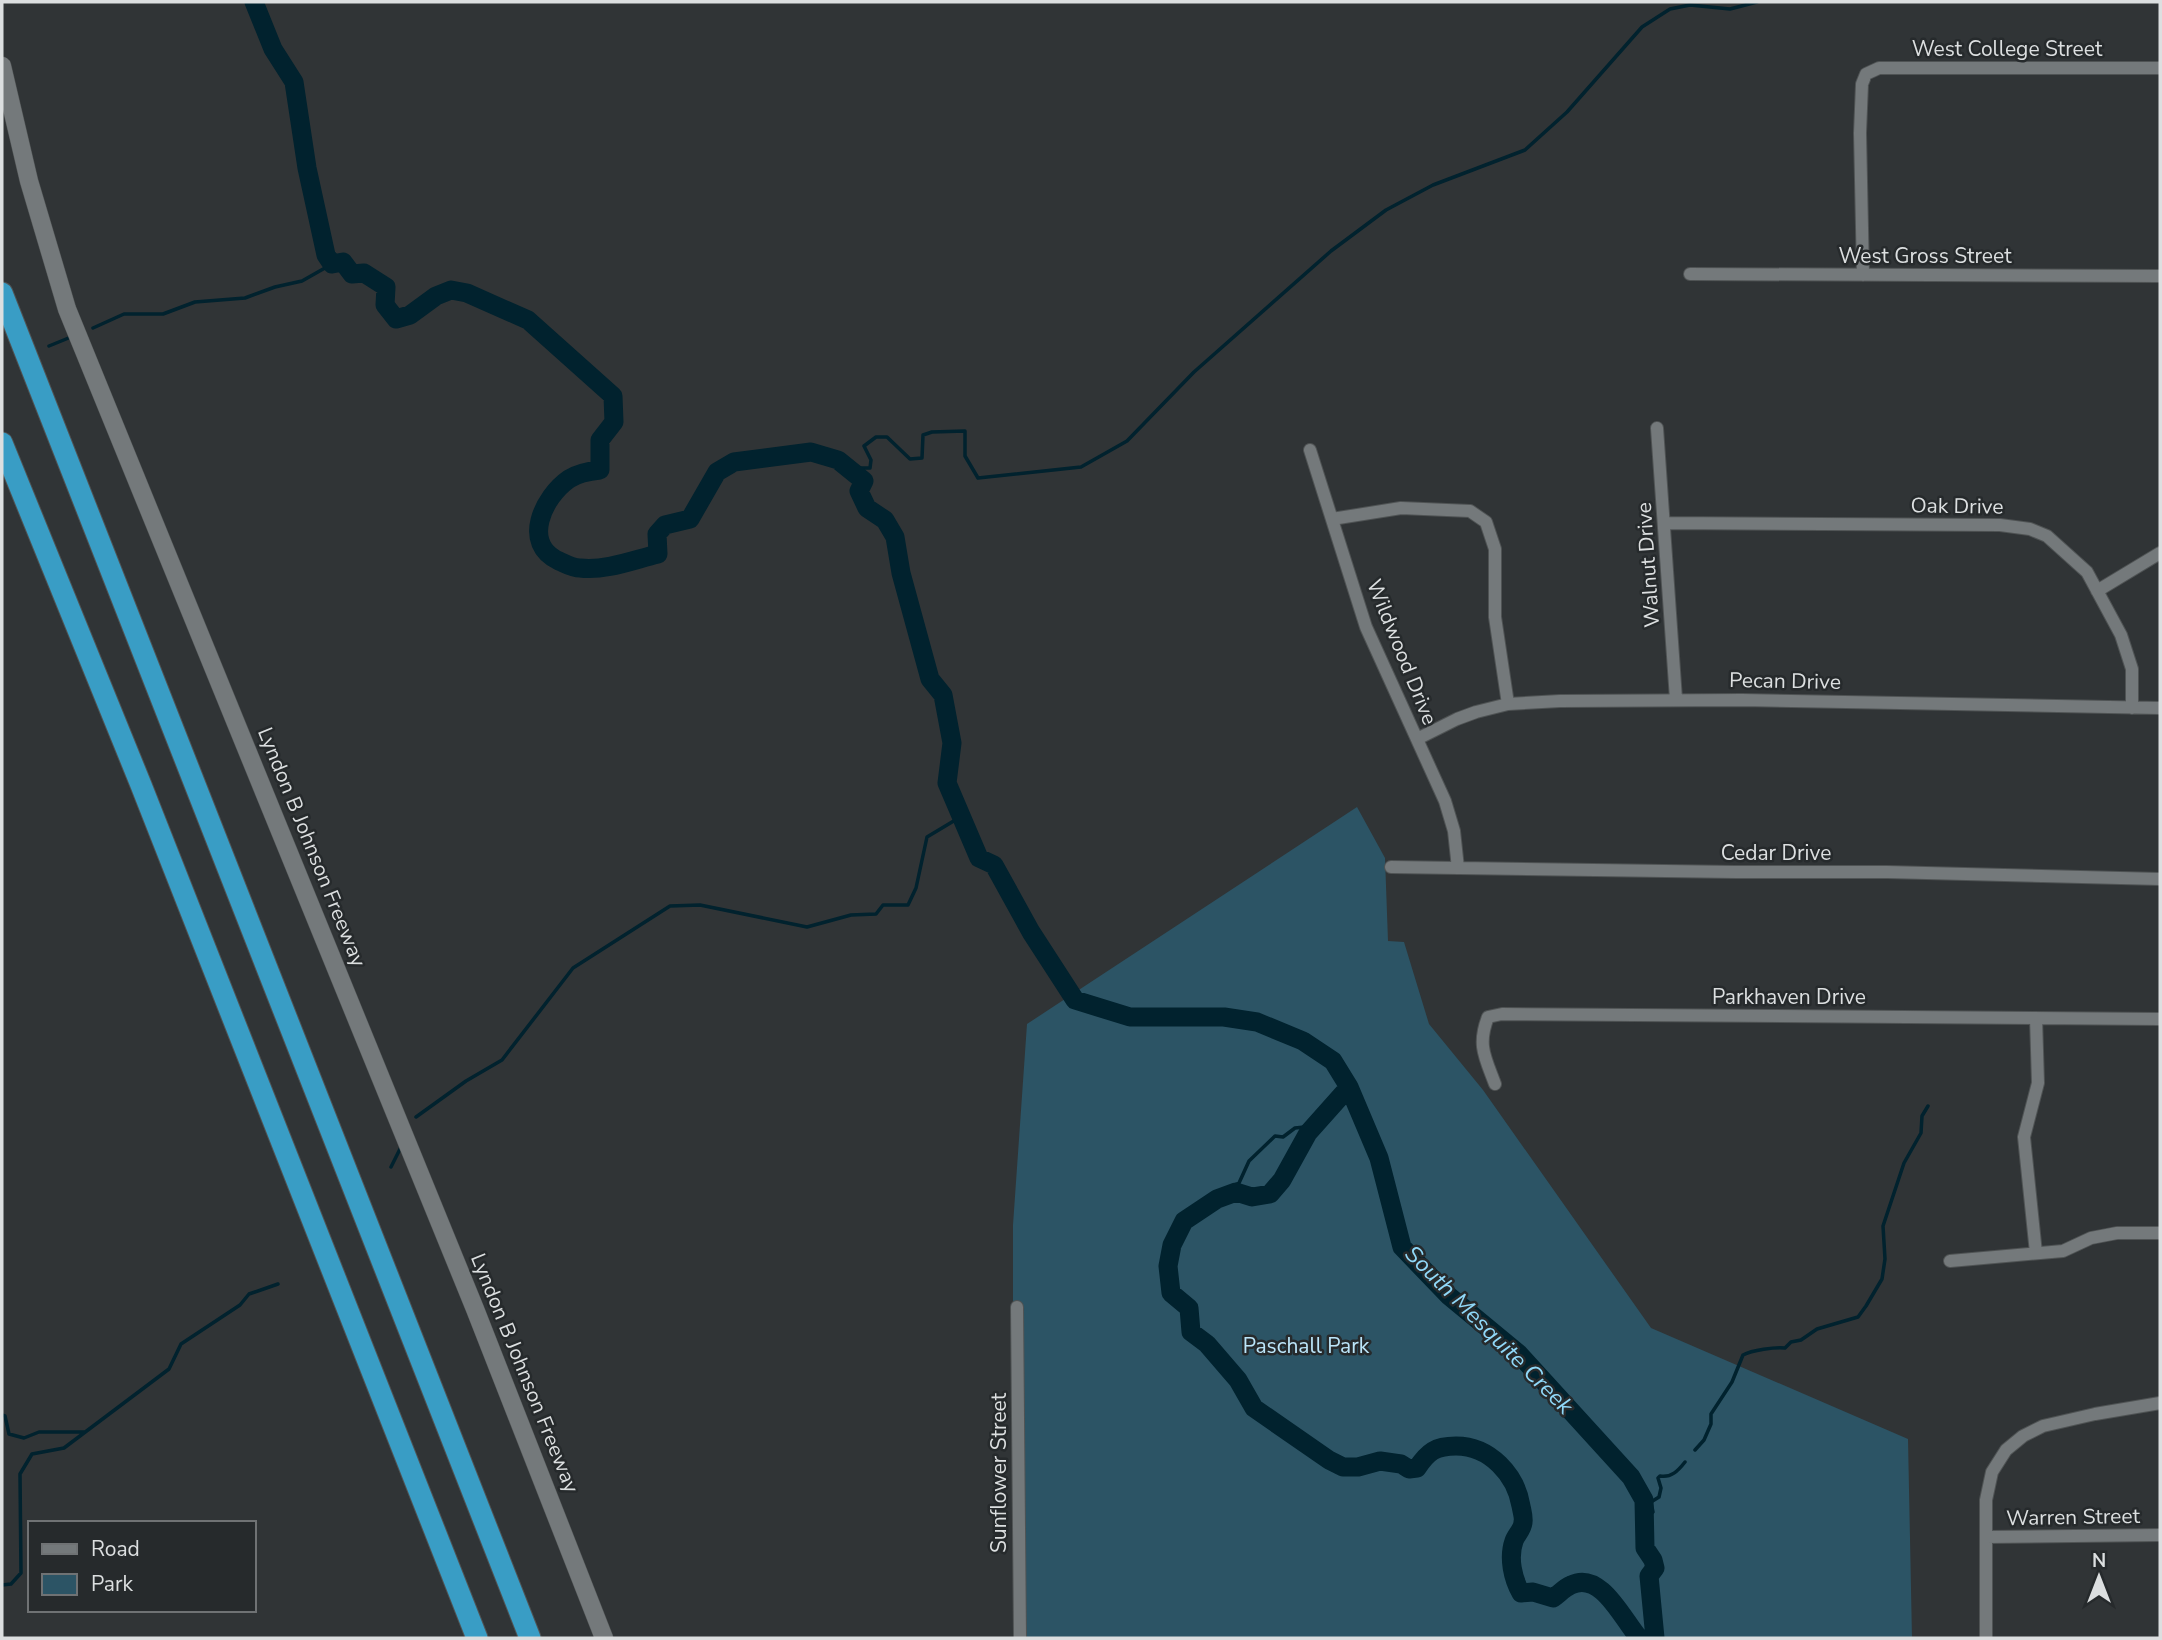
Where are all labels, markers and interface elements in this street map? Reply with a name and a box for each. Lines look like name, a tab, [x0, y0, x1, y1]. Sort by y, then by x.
street label: West College Street	[1912, 35, 2103, 63]
street label: West Gross Street	[1838, 242, 2012, 270]
street label: Oak Drive	[1910, 491, 2004, 521]
street label: Walnut Drive	[1630, 501, 1666, 629]
street label: Wildwood Drive	[1360, 575, 1444, 729]
street label: Pecan Drive	[1729, 666, 1841, 696]
street label: Lyndon B Johnson Freeway	[251, 723, 373, 971]
street label: Cedar Drive	[1721, 839, 1831, 867]
street label: Parkhaven Drive	[1712, 983, 1866, 1011]
water label: South Mesquite Creek	[1398, 1239, 1581, 1422]
street label: Lyndon B Johnson Freeway	[464, 1249, 586, 1497]
park label: Paschall Park	[1243, 1332, 1370, 1360]
street label: Sunflower Street	[985, 1392, 1013, 1553]
street label: Warren Street	[2006, 1502, 2141, 1532]
legend	[28, 1521, 256, 1612]
text: Road	[91, 1535, 140, 1563]
north arrow	[2064, 1542, 2134, 1612]
text: N	[2092, 1548, 2106, 1574]
text: Park	[91, 1570, 133, 1598]

